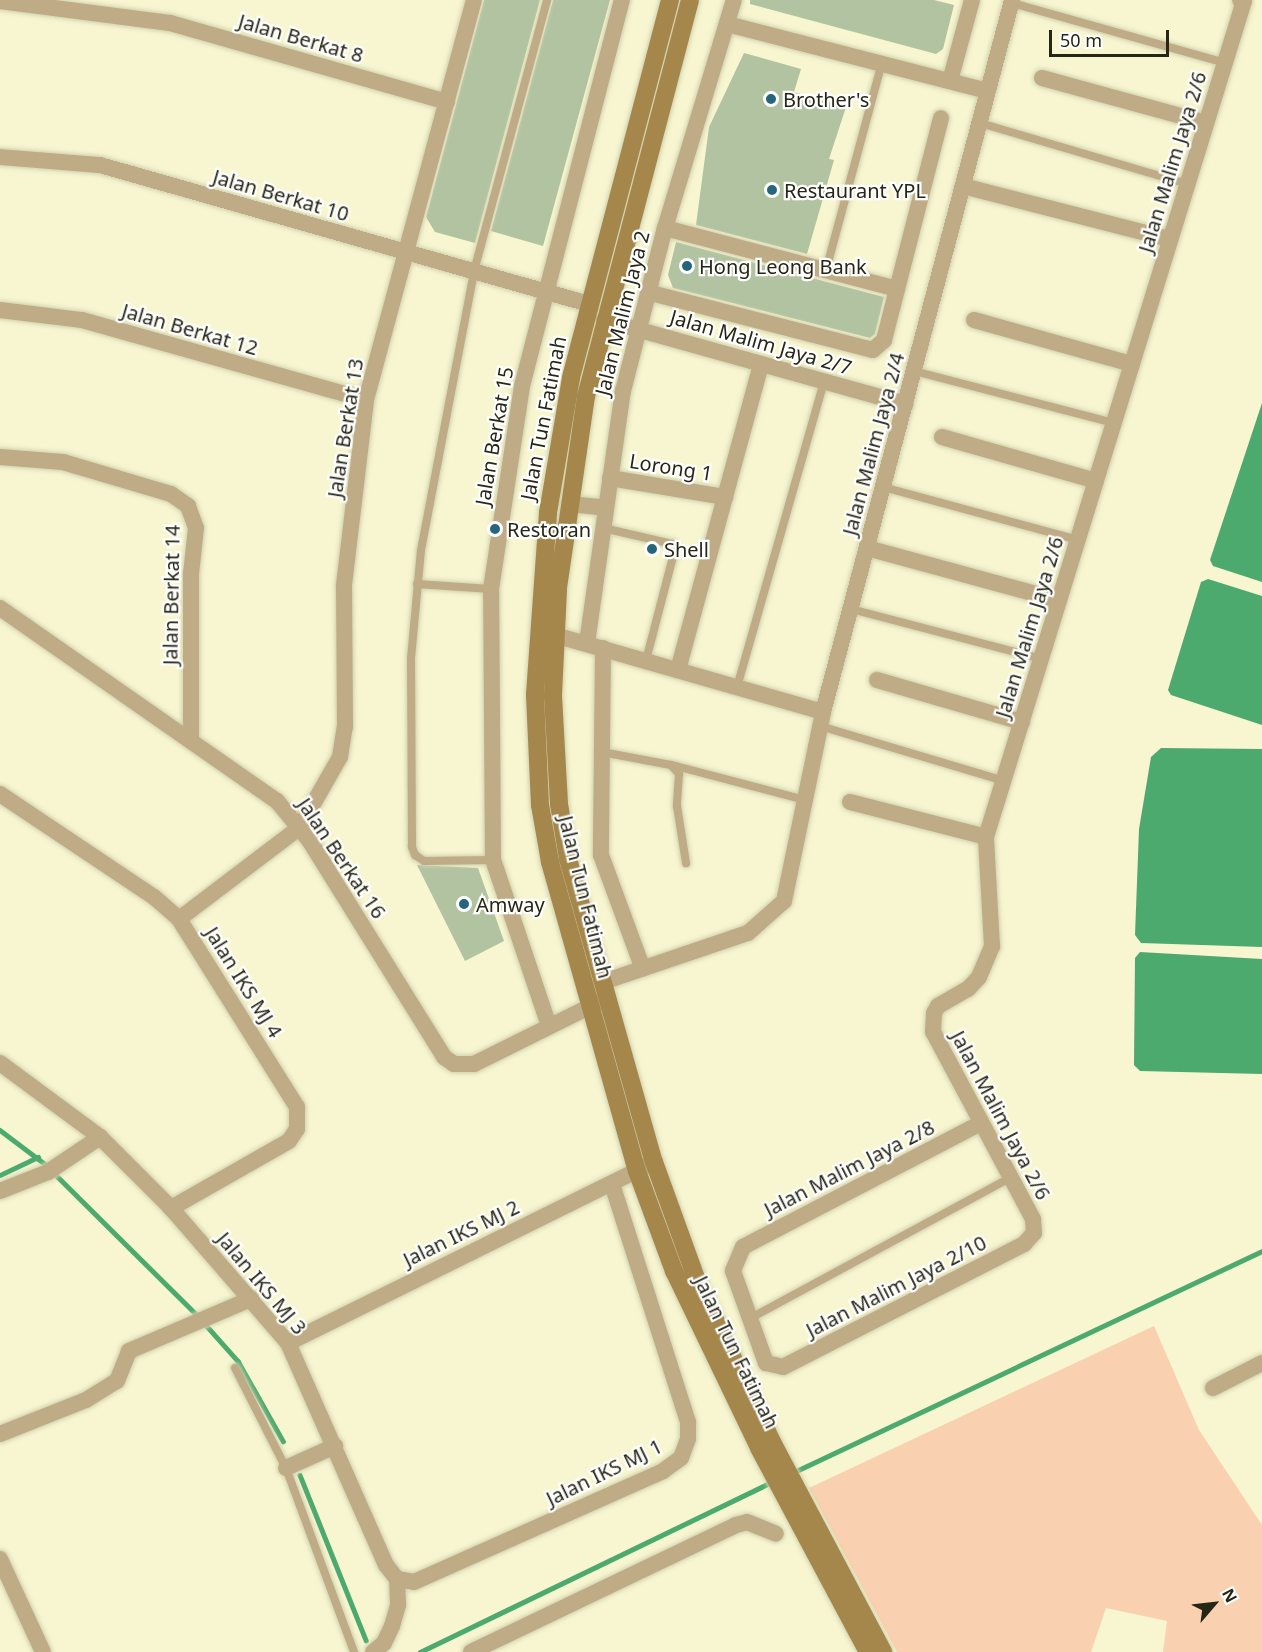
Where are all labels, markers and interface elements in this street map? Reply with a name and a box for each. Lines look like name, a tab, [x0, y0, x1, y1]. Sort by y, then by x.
street label: Jalan Berkat 8	[236, 9, 366, 67]
scale bar	[1052, 18, 1172, 56]
text: 50 m	[1060, 28, 1102, 52]
street label: Jalan Malim Jaya 2/6	[1133, 69, 1211, 255]
place label: Brother's	[783, 87, 869, 111]
marker: Brother's	[764, 92, 778, 106]
street label: Jalan Berkat 10	[210, 164, 352, 226]
place label: Restaurant YPL	[784, 178, 926, 202]
marker: Restaurant YPL	[765, 183, 779, 197]
street label: Jalan Malim Jaya 2	[590, 228, 654, 398]
place label: Hong Leong Bank	[699, 254, 867, 278]
marker: Hong Leong Bank	[680, 259, 694, 273]
street label: Jalan Berkat 12	[119, 298, 261, 360]
street label: Jalan Malim Jaya 2/7	[667, 305, 855, 379]
street label: Jalan Tun Fatimah	[515, 334, 571, 502]
street label: Jalan Malim Jaya 2/4	[837, 350, 909, 538]
street label: Jalan Berkat 13	[322, 357, 368, 499]
street label: Jalan Berkat 15	[470, 365, 518, 507]
street label: Lorong 1	[628, 449, 714, 485]
place label: Restoran	[507, 517, 591, 541]
marker: Restoran	[488, 522, 502, 536]
street label: Jalan Berkat 14	[158, 525, 184, 665]
street label: Jalan Malim Jaya 2/6	[990, 534, 1068, 720]
place label: Shell	[664, 537, 709, 561]
marker: Shell	[645, 542, 659, 556]
street label: Jalan Berkat 16	[293, 793, 391, 923]
street label: Jalan Tun Fatimah	[554, 813, 618, 981]
place label: Amway	[476, 892, 545, 916]
marker: Amway	[457, 897, 471, 911]
street label: Jalan IKS MJ 4	[200, 922, 288, 1042]
street label: Jalan Malim Jaya 2/6	[946, 1026, 1056, 1204]
street label: Jalan Malim Jaya 2/8	[760, 1115, 938, 1221]
street label: Jalan IKS MJ 2	[399, 1195, 523, 1271]
street label: Jalan IKS MJ 3	[212, 1227, 312, 1339]
street label: Jalan Malim Jaya 2/10	[802, 1230, 990, 1342]
street label: Jalan Tun Fatimah	[690, 1272, 784, 1432]
street label: Jalan IKS MJ 1	[542, 1434, 666, 1510]
north arrow	[1184, 1574, 1244, 1634]
text: N	[1217, 1585, 1243, 1606]

